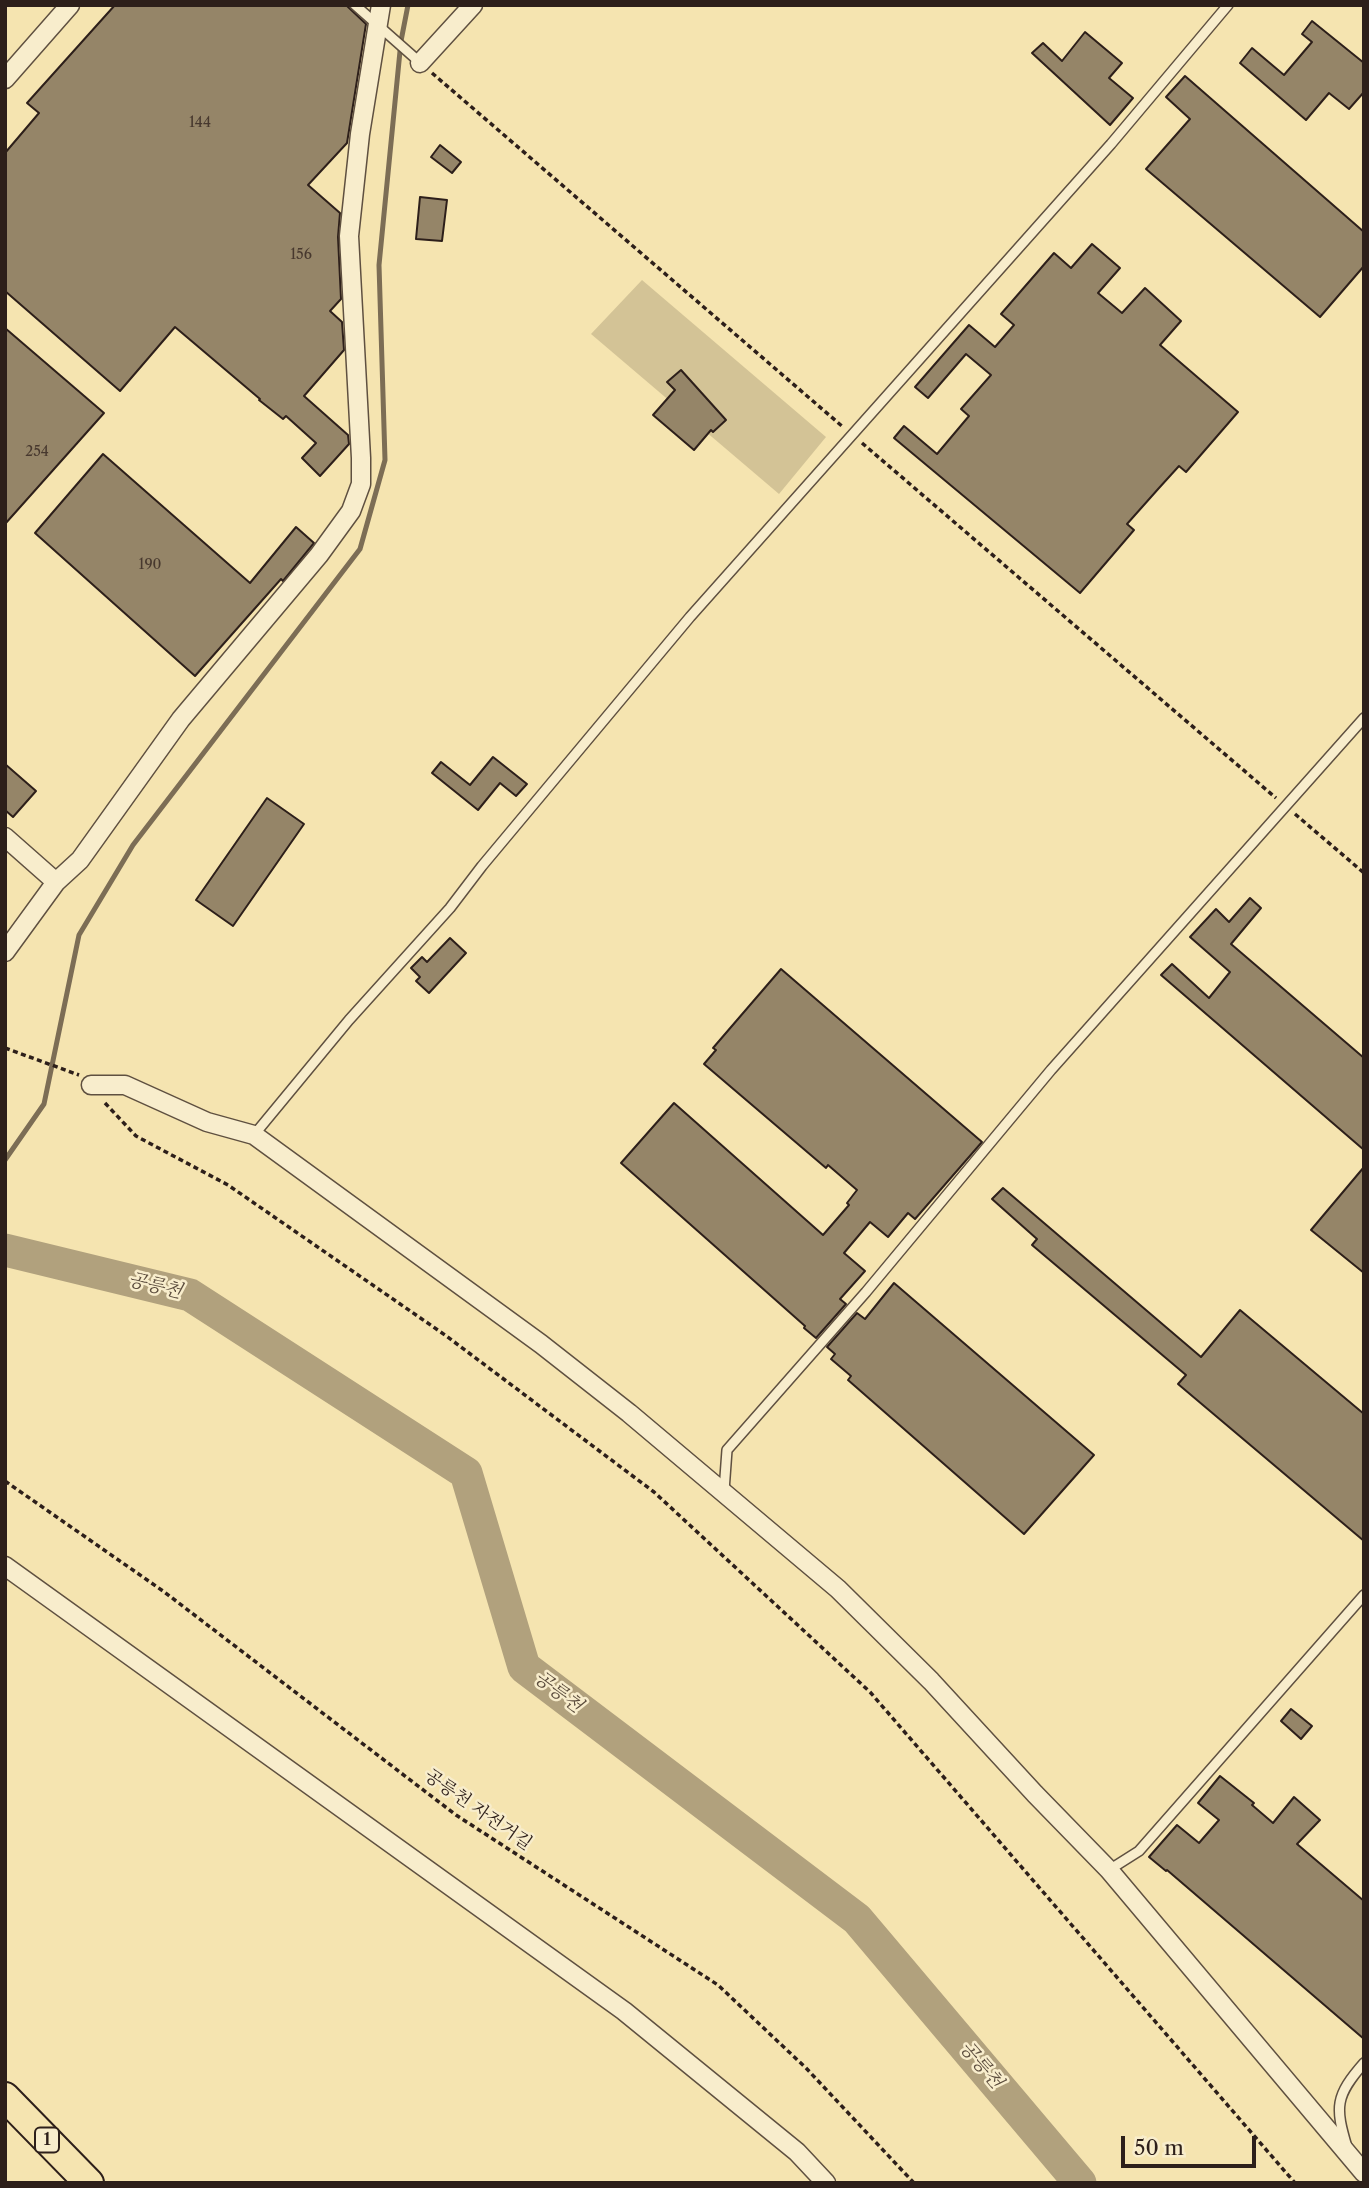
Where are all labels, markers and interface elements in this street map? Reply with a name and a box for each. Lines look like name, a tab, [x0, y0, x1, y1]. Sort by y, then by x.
house number: 144	[189, 115, 211, 131]
house number: 156	[290, 247, 312, 263]
house number: 254	[25, 444, 49, 460]
house number: 190	[139, 557, 161, 573]
water label: 공릉천	[126, 1268, 184, 1304]
water label: 공릉천	[529, 1666, 587, 1718]
street label: 공릉천 자전거길	[420, 1765, 536, 1855]
water label: 공릉천	[955, 2037, 1007, 2093]
scale bar	[1124, 2122, 1259, 2166]
road number: 1	[35, 2128, 59, 2152]
text: 50 m	[1134, 2135, 1184, 2160]

